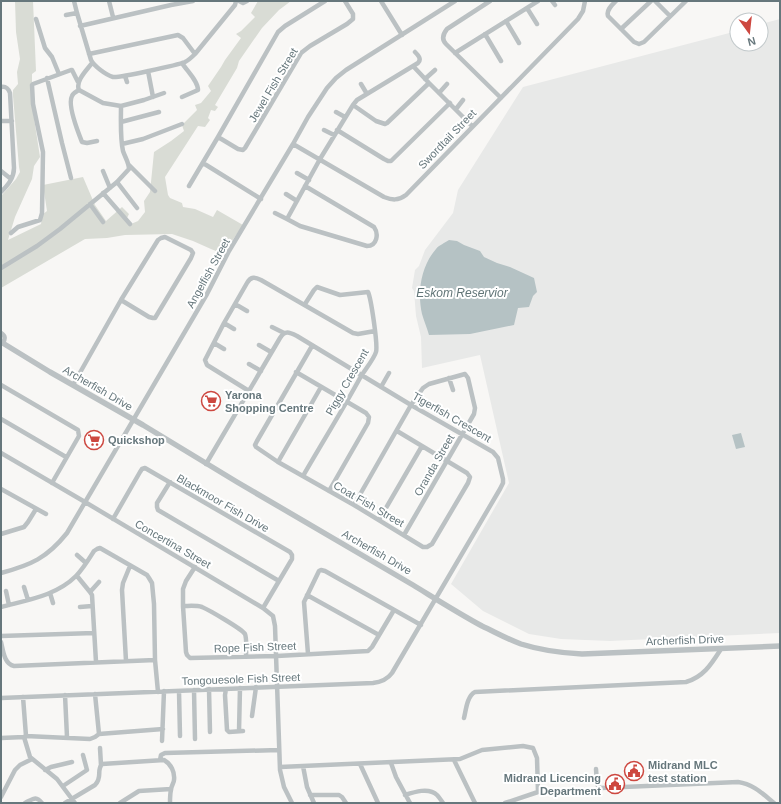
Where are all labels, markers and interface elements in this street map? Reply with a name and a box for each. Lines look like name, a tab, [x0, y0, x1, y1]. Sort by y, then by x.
north arrow	[729, 12, 769, 52]
text: N	[746, 35, 757, 48]
street label: Jewel Fish Street	[246, 46, 300, 124]
street label: Swordtail Street	[416, 107, 478, 171]
street label: Angelfish Street	[184, 236, 232, 310]
water label: Eskom Reservior	[416, 286, 509, 300]
street label: Piggy Crescent	[323, 347, 371, 417]
street label: Archerfish Drive	[61, 363, 135, 413]
place label: Yarona Shopping Centre	[225, 389, 314, 414]
supermarket icon: Yarona Shopping Centre	[200, 390, 222, 412]
street label: Tigerfish Crescent	[411, 390, 493, 444]
supermarket icon: Quickshop	[83, 429, 105, 451]
street label: Oranda Street	[412, 432, 456, 498]
place label: Quickshop	[108, 434, 165, 446]
street label: Blackmoor Fish Drive	[175, 472, 271, 534]
street label: Coat Fish Street	[332, 479, 406, 529]
street label: Concertina Street	[133, 517, 213, 571]
street label: Archerfish Drive	[340, 527, 414, 577]
street label: Archerfish Drive	[646, 633, 724, 647]
street label: Rope Fish Street	[214, 640, 296, 654]
street label: Tongouesole Fish Street	[182, 671, 300, 687]
place label: Midrand MLC test station	[648, 759, 718, 784]
public building icon: Midrand MLC test station	[623, 760, 645, 782]
place label: Midrand Licencing Department	[504, 772, 601, 797]
public building icon: Midrand Licencing Department	[604, 773, 626, 795]

